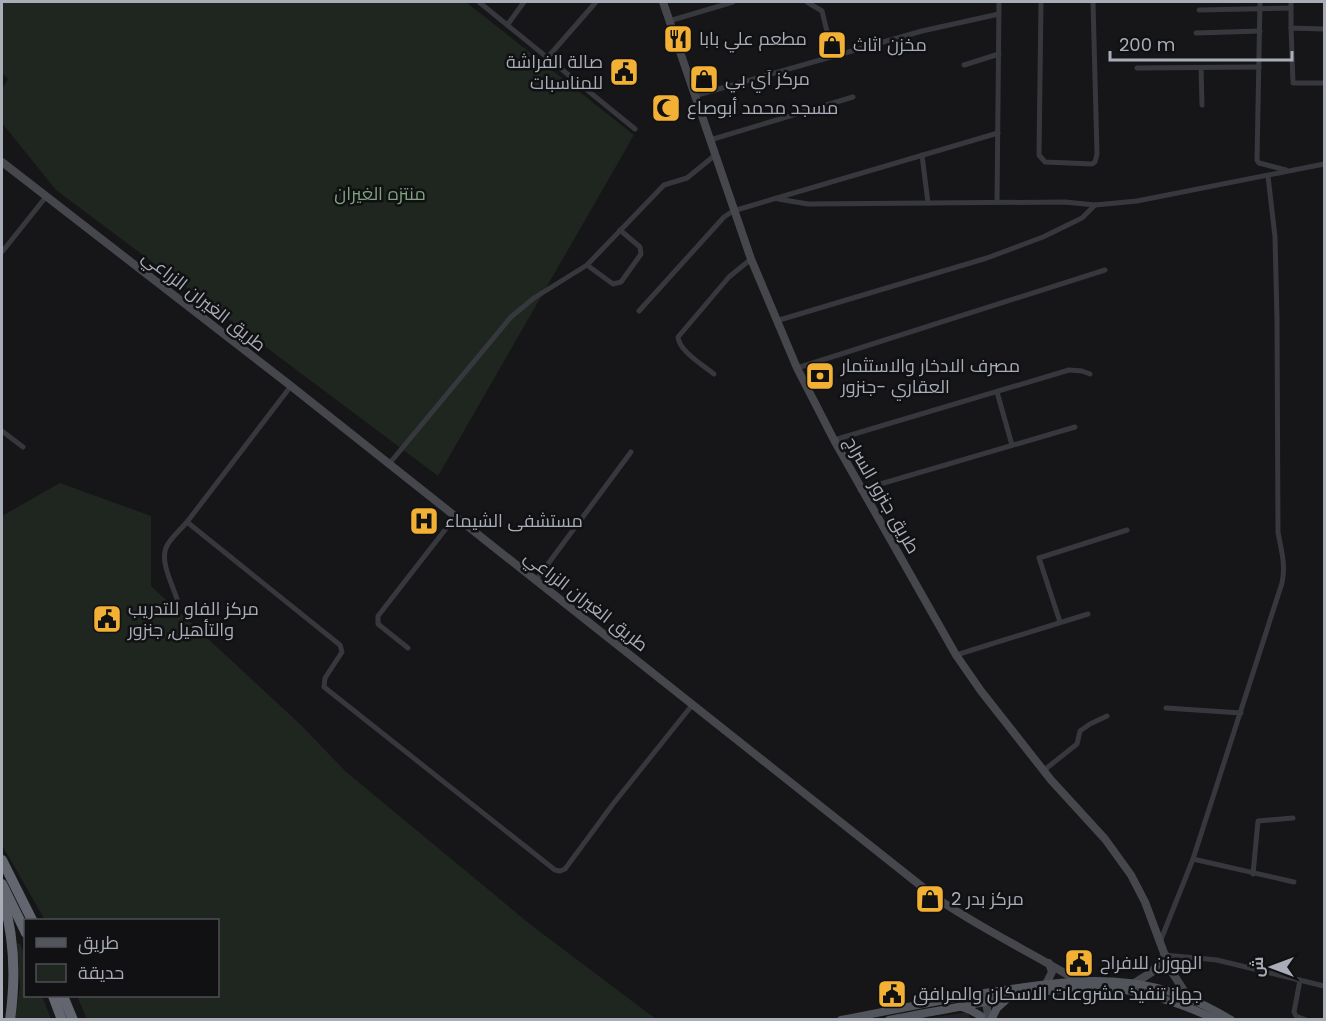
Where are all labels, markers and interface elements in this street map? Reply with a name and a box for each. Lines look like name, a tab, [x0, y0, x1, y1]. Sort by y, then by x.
restaurant icon: مطعم علي بابا	[662, 23, 694, 55]
scale bar	[1110, 24, 1292, 62]
place label: مطعم علي بابا	[699, 26, 807, 53]
shop icon: مخزن اثاث	[816, 29, 848, 61]
place label: مخزن اثاث	[853, 32, 927, 57]
text: 200 m	[1119, 32, 1175, 57]
place label: صالة الفراشة للمناسبات	[506, 49, 603, 95]
public building icon: صالة الفراشة للمناسبات	[608, 56, 640, 88]
shop icon: مركز اَي بي	[688, 63, 720, 95]
place label: مركز اَي بي	[725, 66, 810, 93]
mosque icon: مسجد محمد أبوصاع	[650, 92, 682, 124]
place label: مسجد محمد أبوصاع	[687, 95, 838, 120]
park label: منتزه الغيران	[334, 181, 426, 206]
street label: طريق الغيران الزراعي	[136, 244, 271, 358]
place label: مصرف الادخار والاستثمار العقاري -جنزور	[840, 353, 1020, 401]
bank icon: مصرف الادخار والاستثمار العقاري -جنزور	[804, 360, 836, 392]
street label: طريق جنزور السراج	[839, 432, 926, 558]
hospital icon: مستشفى الشيماء	[408, 505, 440, 537]
place label: مستشفى الشيماء	[445, 508, 583, 533]
street label: طريق الغيران الزراعي	[518, 544, 653, 658]
place label: مركز الفاو للتدريب والتأهيل, جنزور	[127, 596, 259, 642]
public building icon: مركز الفاو للتدريب والتأهيل, جنزور	[91, 603, 123, 635]
shop icon: مركز بدر 2	[914, 883, 946, 915]
place label: مركز بدر 2	[951, 886, 1024, 911]
legend	[24, 919, 219, 997]
text: طريق	[78, 930, 119, 955]
north arrow	[1242, 937, 1302, 997]
public building icon: الهوزن للافراح	[1063, 947, 1095, 979]
place label: الهوزن للافراح	[1100, 950, 1202, 975]
text: ش	[1246, 957, 1269, 977]
text: حديقة	[78, 960, 124, 985]
public building icon: جهاز تنفيذ مشروعات الاسكان والمرافق	[876, 978, 908, 1010]
place label: جهاز تنفيذ مشروعات الاسكان والمرافق	[913, 981, 1202, 1006]

